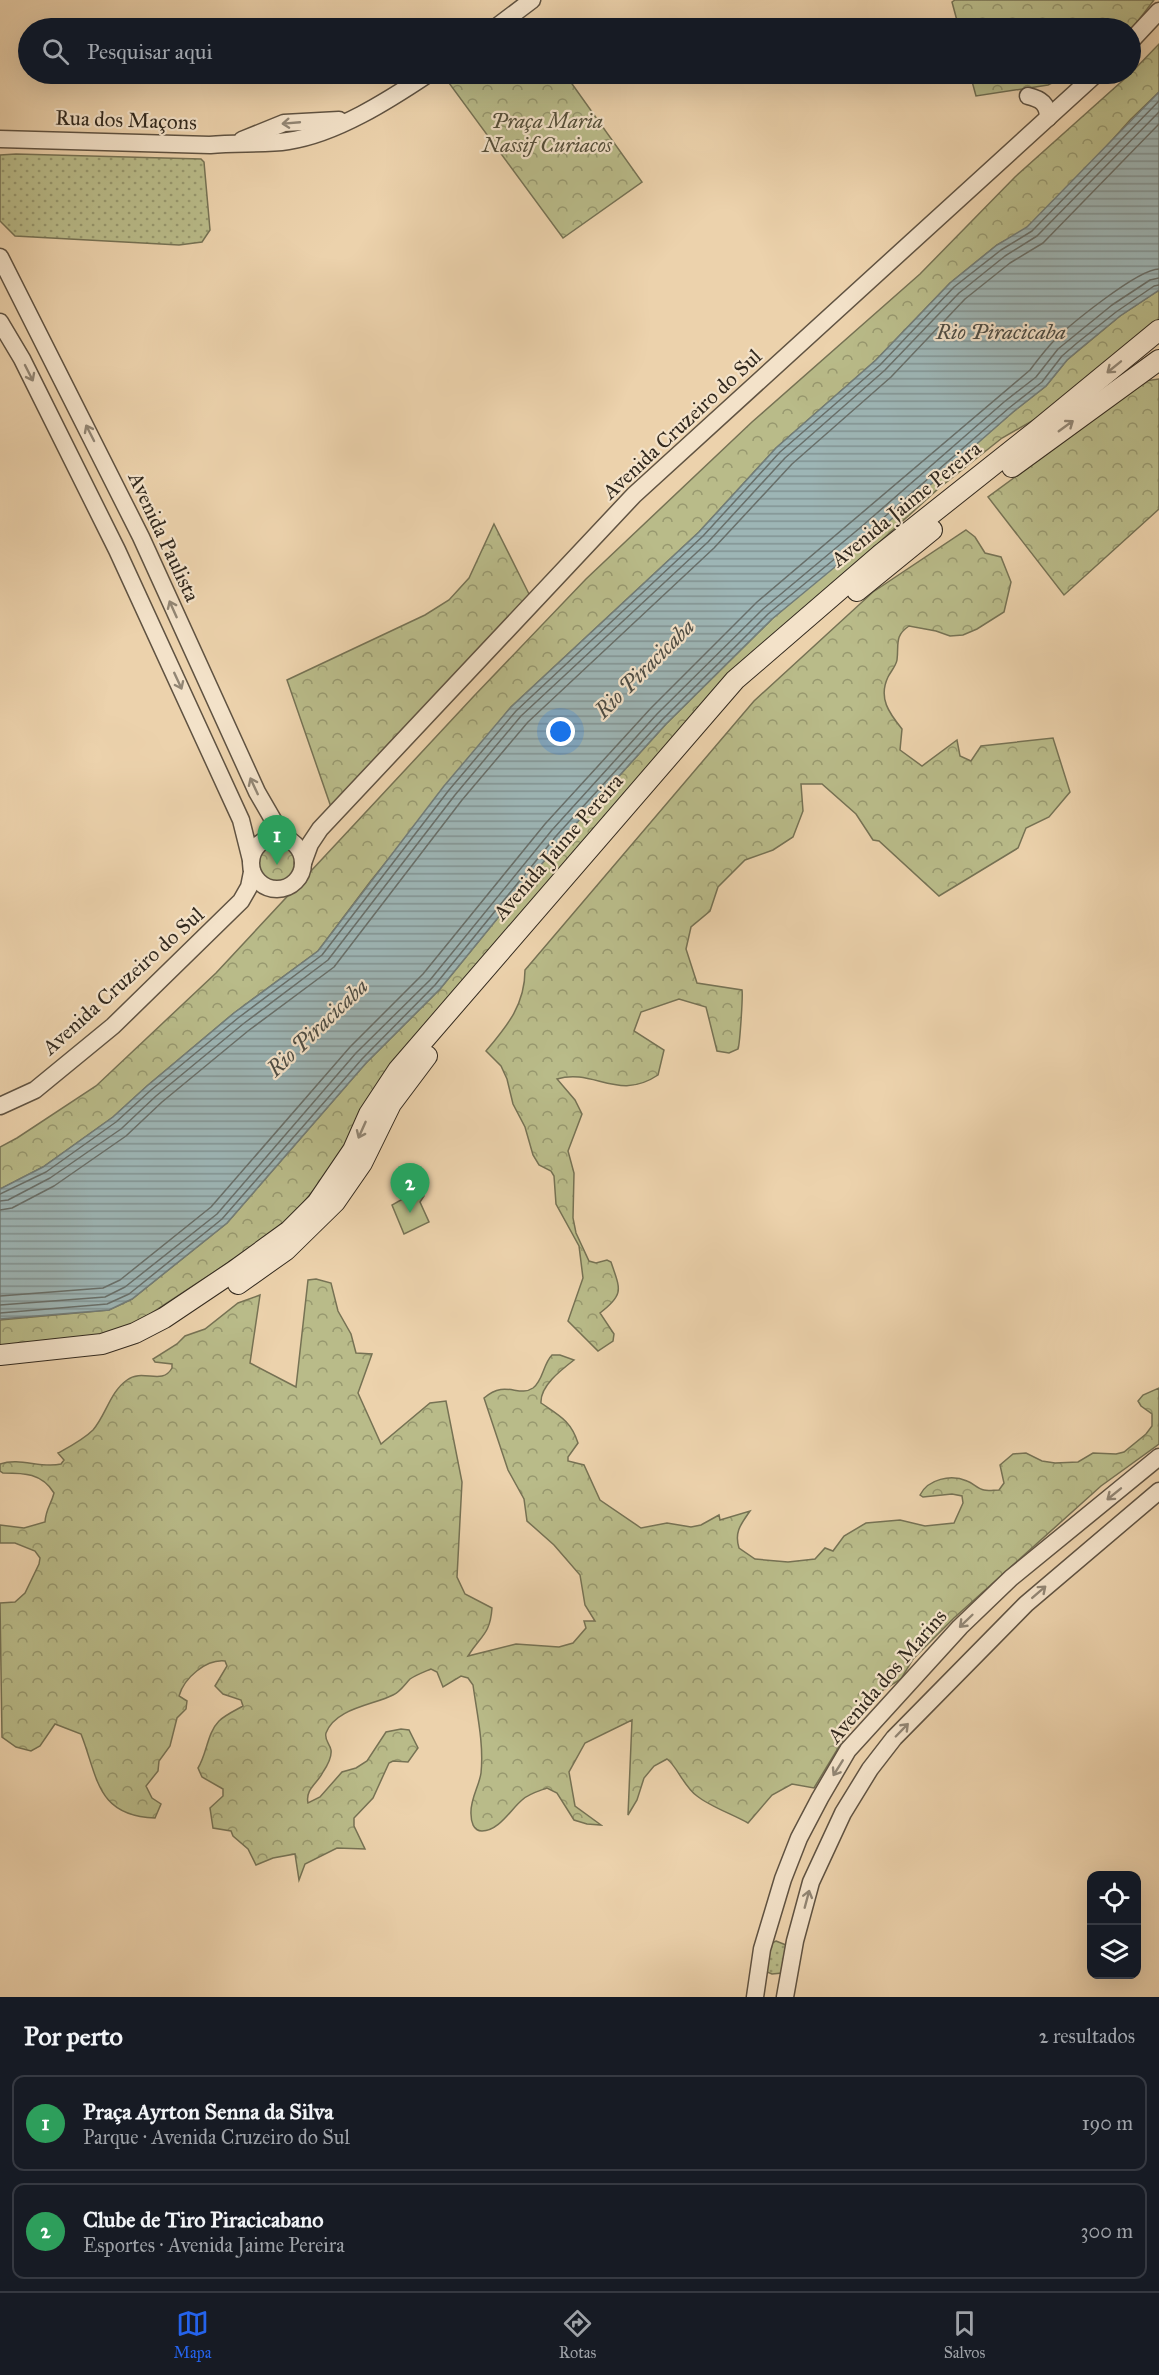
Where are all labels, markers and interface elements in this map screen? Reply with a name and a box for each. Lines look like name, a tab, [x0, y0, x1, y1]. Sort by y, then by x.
search box	[18, 18, 1141, 84]
icon: search	[39, 35, 72, 68]
text: Pesquisar aqui	[87, 38, 212, 65]
street label: Rua dos Maçons	[55, 105, 197, 135]
park label: Praça Maria Nassif Curiacos	[481, 108, 613, 158]
one-way arrow	[282, 118, 301, 129]
water label: Rio Piracicaba	[935, 318, 1066, 345]
street label: Avenida Cruzeiro do Sul	[596, 343, 767, 505]
one-way arrow	[1106, 361, 1122, 374]
one-way arrow	[24, 363, 35, 381]
one-way arrow	[1058, 420, 1074, 433]
one-way arrow	[83, 424, 95, 442]
street label: Avenida Jaime Pereira	[825, 435, 986, 573]
street label: Avenida Paulista	[122, 467, 205, 606]
one-way arrow	[167, 600, 179, 618]
water label: Rio Piracicaba	[588, 613, 700, 725]
one-way arrow	[172, 671, 184, 689]
your location	[546, 717, 575, 746]
street label: Avenida Jaime Pereira	[487, 768, 629, 926]
one-way arrow	[248, 778, 260, 796]
pin: 1	[258, 816, 296, 865]
street label: Avenida Cruzeiro do Sul	[36, 901, 209, 1061]
water label: Rio Piracicaba	[261, 973, 373, 1083]
one-way arrow	[355, 1121, 367, 1139]
pin: 2	[390, 1164, 430, 1213]
one-way arrow	[1106, 1488, 1122, 1501]
one-way arrow	[1031, 1585, 1046, 1599]
street label: Avenida dos Marins	[821, 1604, 952, 1749]
one-way arrow	[958, 1614, 973, 1628]
one-way arrow	[894, 1723, 909, 1738]
one-way arrow	[831, 1759, 843, 1776]
map controls	[1087, 1871, 1141, 1979]
button: locate	[1087, 1871, 1141, 1925]
one-way arrow	[802, 1890, 813, 1909]
button: layers	[1087, 1925, 1141, 1979]
text: Por perto	[24, 2020, 123, 2052]
text: 2 resultados	[1039, 2024, 1135, 2048]
text: Praça Ayrton Senna da Silva	[83, 2098, 333, 2125]
text: 1	[42, 2111, 49, 2135]
text: 190 m	[1082, 2111, 1133, 2135]
text: Parque · Avenida Cruzeiro do Sul	[83, 2125, 350, 2149]
text: Clube de Tiro Piracicabano	[83, 2206, 323, 2233]
text: 2	[41, 2219, 50, 2243]
text: 300 m	[1081, 2219, 1133, 2243]
text: Esportes · Avenida Jaime Pereira	[83, 2233, 345, 2257]
tab: Mapa	[174, 2307, 212, 2362]
tab: Rotas	[559, 2307, 596, 2362]
tab: Salvos	[944, 2307, 985, 2362]

